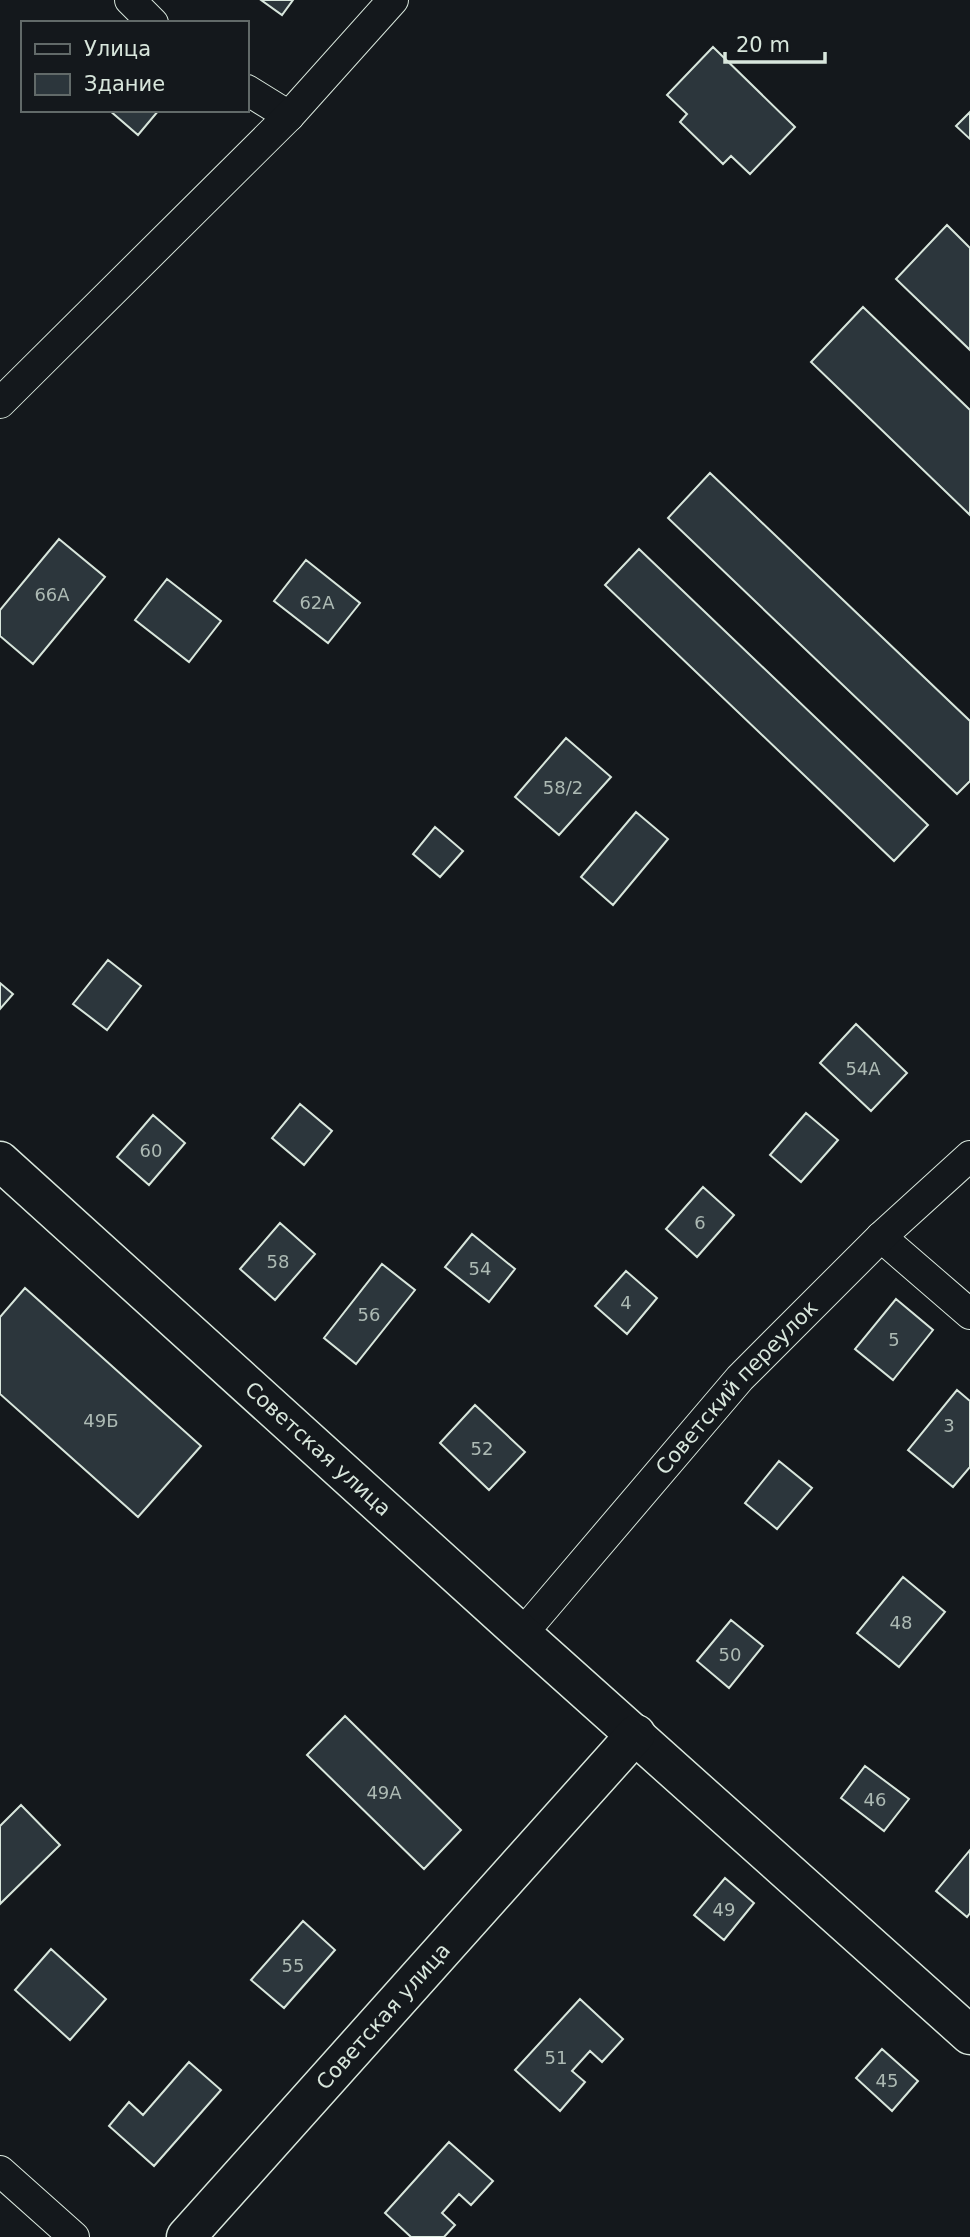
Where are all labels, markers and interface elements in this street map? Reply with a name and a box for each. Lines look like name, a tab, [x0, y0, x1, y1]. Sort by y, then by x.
legend	[21, 21, 248, 112]
scale bar	[725, 21, 825, 65]
text: 20 m	[736, 33, 790, 57]
text: Улица	[84, 37, 151, 61]
text: Здание	[84, 72, 165, 96]
house number: 66А	[34, 584, 70, 605]
house number: 62А	[299, 592, 335, 613]
house number: 58/2	[543, 777, 583, 798]
house number: 54А	[845, 1058, 881, 1079]
house number: 60	[140, 1140, 162, 1161]
house number: 6	[694, 1212, 706, 1233]
house number: 58	[267, 1251, 289, 1272]
house number: 54	[469, 1258, 491, 1279]
house number: 4	[620, 1292, 632, 1313]
street label: Советский переулок	[651, 1296, 822, 1479]
house number: 56	[358, 1304, 380, 1325]
house number: 5	[888, 1329, 900, 1350]
street label: Советская улица	[240, 1377, 396, 1521]
house number: 49Б	[83, 1410, 119, 1431]
house number: 3	[943, 1415, 955, 1436]
house number: 52	[471, 1438, 493, 1459]
house number: 48	[890, 1612, 912, 1633]
house number: 50	[719, 1644, 741, 1665]
house number: 49А	[366, 1782, 402, 1803]
house number: 46	[864, 1789, 886, 1810]
house number: 49	[713, 1899, 735, 1920]
street label: Советская улица	[312, 1938, 455, 2095]
house number: 55	[282, 1955, 304, 1976]
house number: 51	[545, 2047, 567, 2068]
house number: 45	[876, 2070, 898, 2091]

